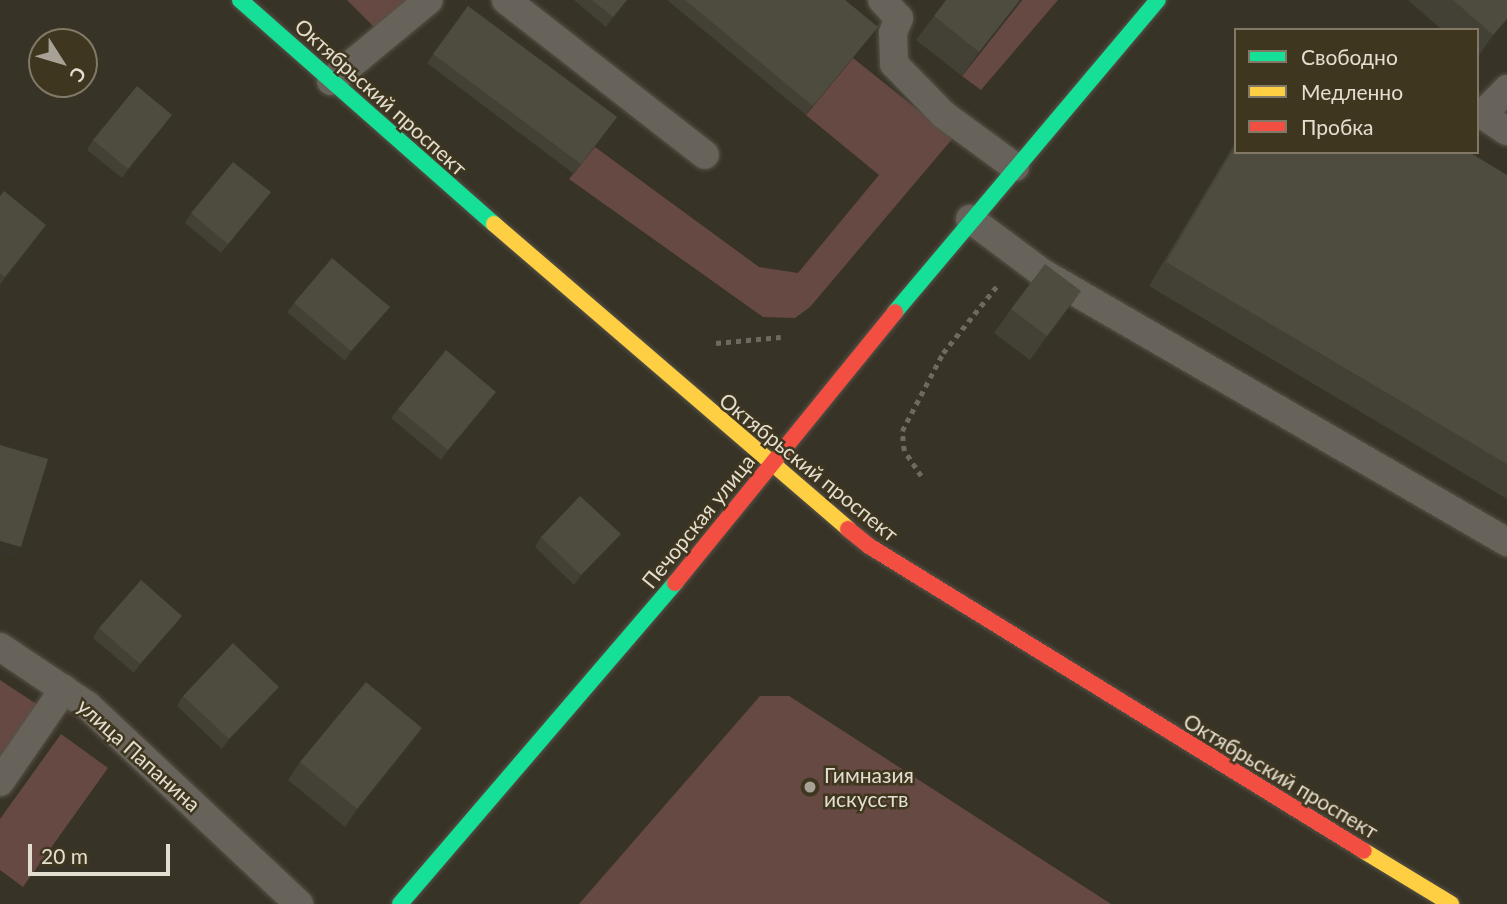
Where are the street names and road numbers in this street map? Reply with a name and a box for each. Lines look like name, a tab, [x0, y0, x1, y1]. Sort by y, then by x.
street label: Октябрьский проспект	[290, 13, 472, 181]
street label: Октябрьский проспект	[715, 387, 903, 547]
street label: Печорская улица	[636, 449, 760, 593]
street label: улица Папанина	[72, 693, 206, 817]
street label: Октябрьский проспект	[1179, 708, 1383, 844]

